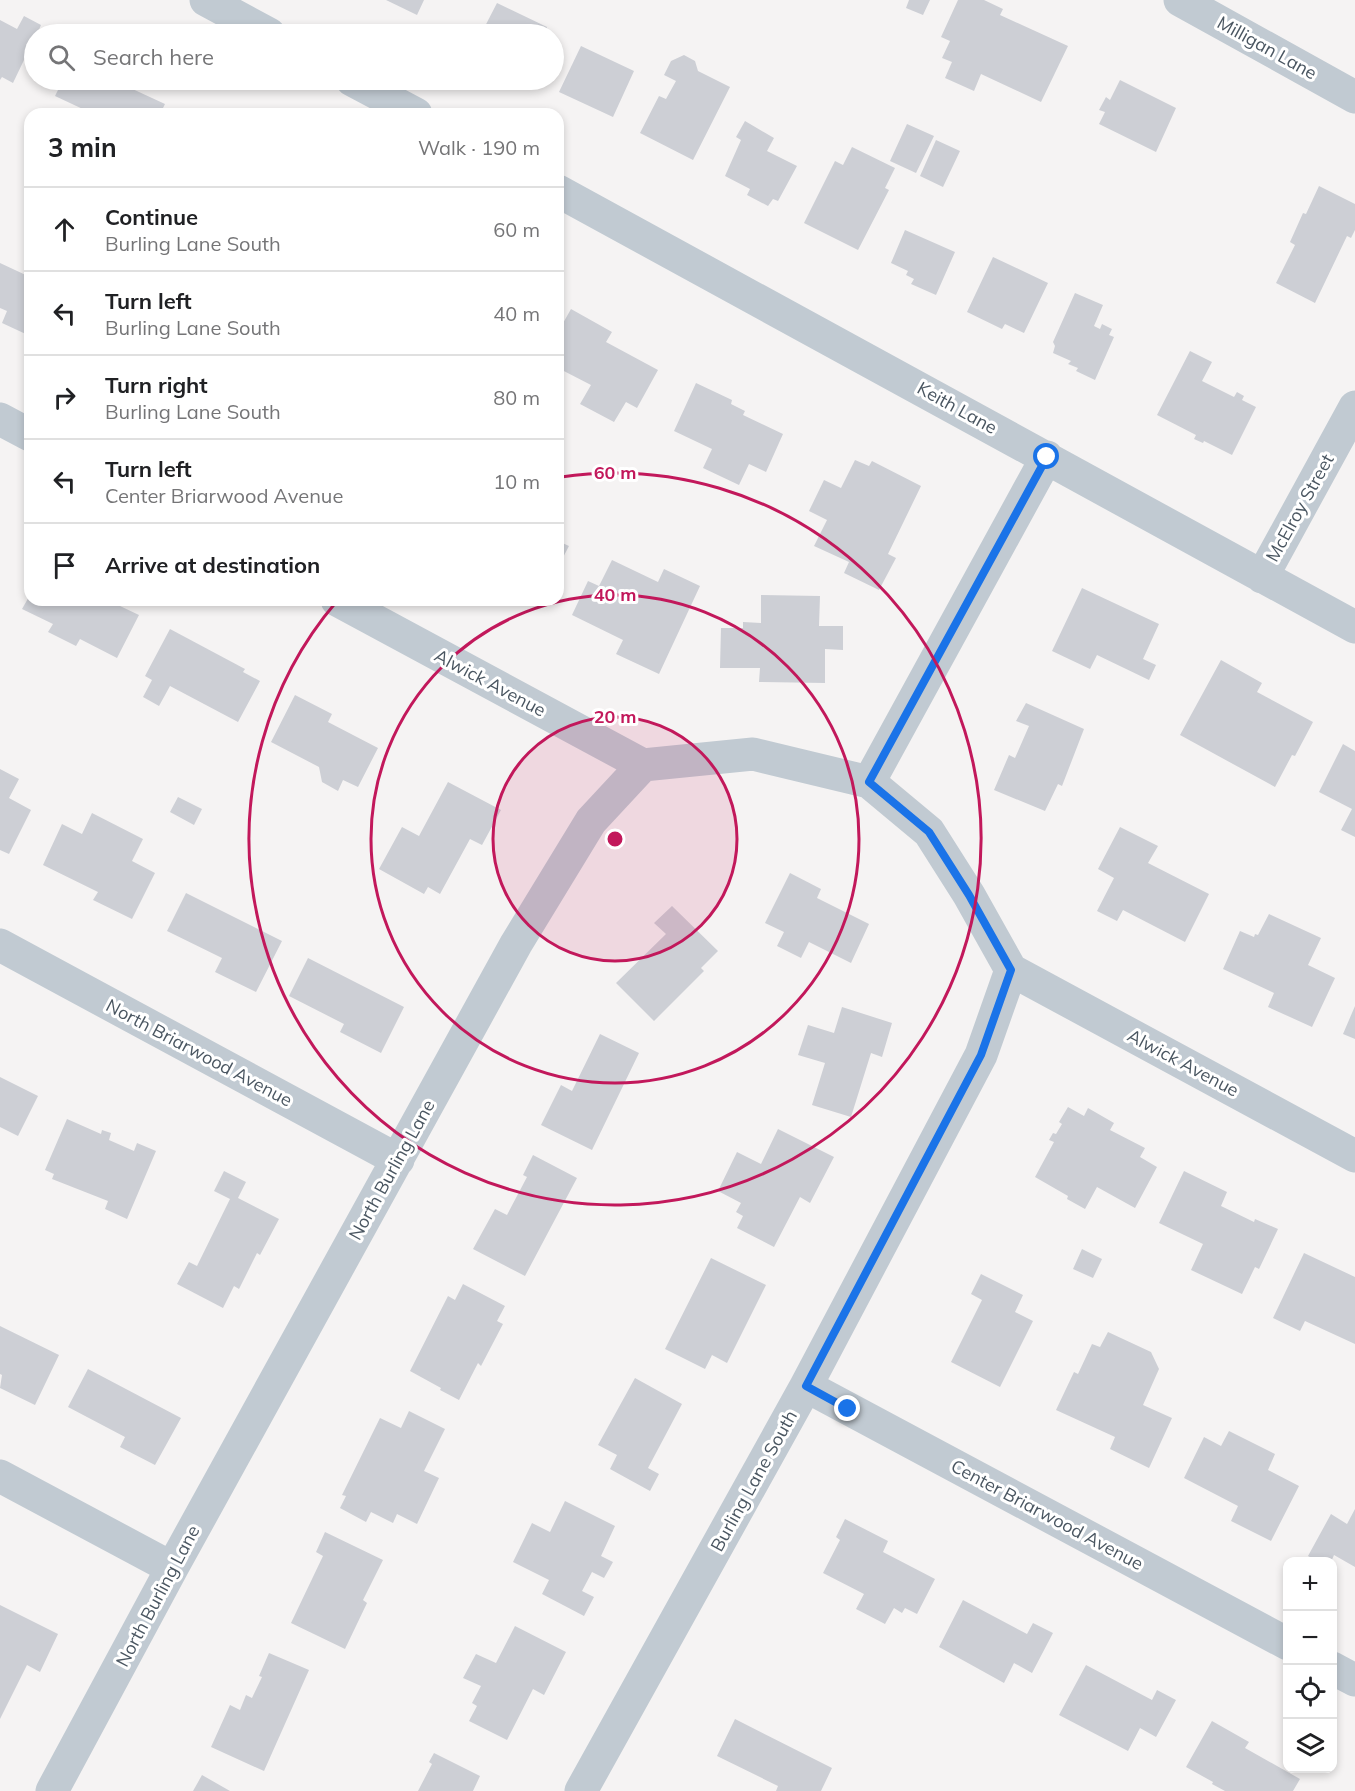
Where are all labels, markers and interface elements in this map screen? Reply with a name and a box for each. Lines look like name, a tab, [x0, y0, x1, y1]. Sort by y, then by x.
street label: Milligan Lane	[1213, 11, 1321, 84]
search box	[24, 24, 564, 90]
icon: search	[45, 41, 78, 74]
text: Search here	[93, 43, 214, 71]
text: 3 min	[48, 131, 117, 164]
text: Walk · 190 m	[418, 135, 540, 160]
text: Continue	[105, 203, 198, 231]
icon: ahead	[48, 213, 81, 246]
text: 60 m	[493, 217, 540, 242]
text: Burling Lane South	[105, 231, 281, 256]
text: Turn left	[105, 287, 192, 315]
icon: left	[48, 297, 81, 330]
text: 40 m	[493, 301, 540, 326]
text: Burling Lane South	[105, 315, 281, 340]
text: Turn right	[105, 371, 208, 399]
street label: Keith Lane	[913, 376, 1001, 439]
icon: right	[48, 381, 81, 414]
text: 80 m	[493, 385, 540, 410]
text: Burling Lane South	[105, 399, 281, 424]
route start	[1033, 443, 1059, 469]
street label: McElroy Street	[1260, 450, 1339, 566]
text: Turn left	[105, 455, 192, 483]
text: 60 m	[594, 461, 636, 484]
icon: left	[48, 465, 81, 498]
text: 10 m	[493, 469, 540, 494]
text: Center Briarwood Avenue	[105, 483, 343, 508]
icon: arrive	[48, 549, 81, 582]
text: Arrive at destination	[105, 551, 320, 579]
text: 40 m	[594, 583, 636, 606]
street label: Alwick Avenue	[431, 644, 550, 722]
text: 20 m	[594, 705, 636, 728]
centre of rings	[605, 829, 625, 849]
street label: North Briarwood Avenue	[102, 994, 296, 1111]
street label: Alwick Avenue	[1124, 1024, 1243, 1102]
street label: North Burling Lane	[343, 1095, 440, 1244]
route end	[834, 1395, 860, 1421]
street label: Burling Lane South	[705, 1406, 802, 1556]
street label: Center Briarwood Avenue	[947, 1454, 1147, 1575]
street label: North Burling Lane	[111, 1521, 205, 1671]
map controls	[1283, 1557, 1337, 1773]
button: +	[1283, 1557, 1337, 1611]
button: −	[1283, 1611, 1337, 1665]
button: locate	[1283, 1665, 1337, 1719]
button: layers	[1283, 1719, 1337, 1773]

